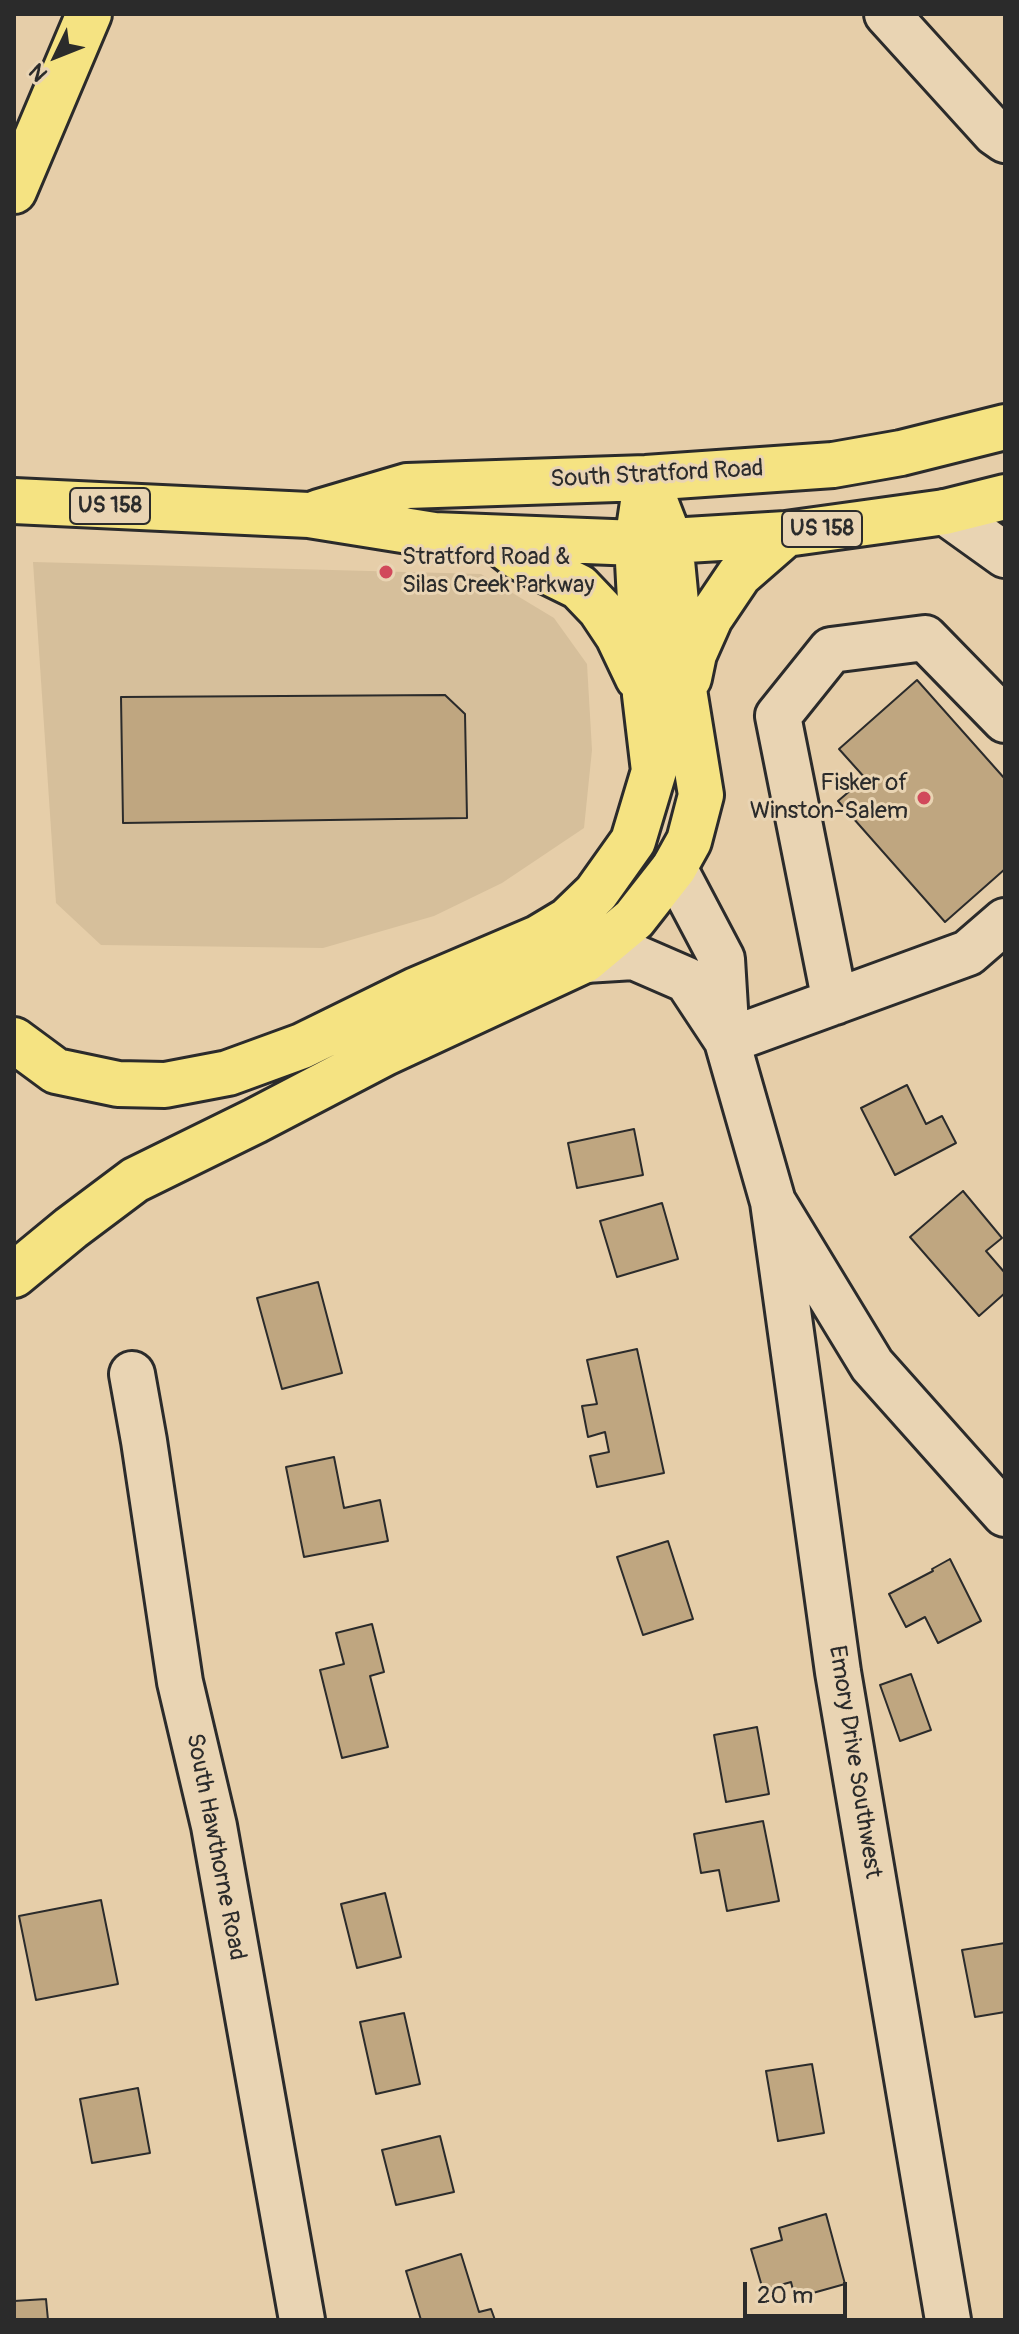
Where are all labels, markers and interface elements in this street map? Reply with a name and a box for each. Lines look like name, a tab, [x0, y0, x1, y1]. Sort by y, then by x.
north arrow	[16, 16, 96, 96]
text: N	[23, 57, 54, 87]
street label: South Stratford Road	[550, 455, 764, 495]
road number: US 158	[70, 488, 150, 524]
road number: US 158	[782, 511, 862, 547]
place label: Stratford Road & Silas Creek Parkway	[402, 544, 594, 600]
marker: Stratford Road & Silas Creek Parkway	[377, 563, 395, 581]
place label: Fisker of Winston-Salem	[750, 770, 908, 826]
marker: Fisker of Winston-Salem	[915, 789, 933, 807]
street label: Emory Drive Southwest	[821, 1643, 887, 1881]
street label: South Hawthorne Road	[179, 1731, 251, 1963]
scale bar	[747, 2266, 851, 2316]
text: 20 m	[757, 2281, 813, 2310]

